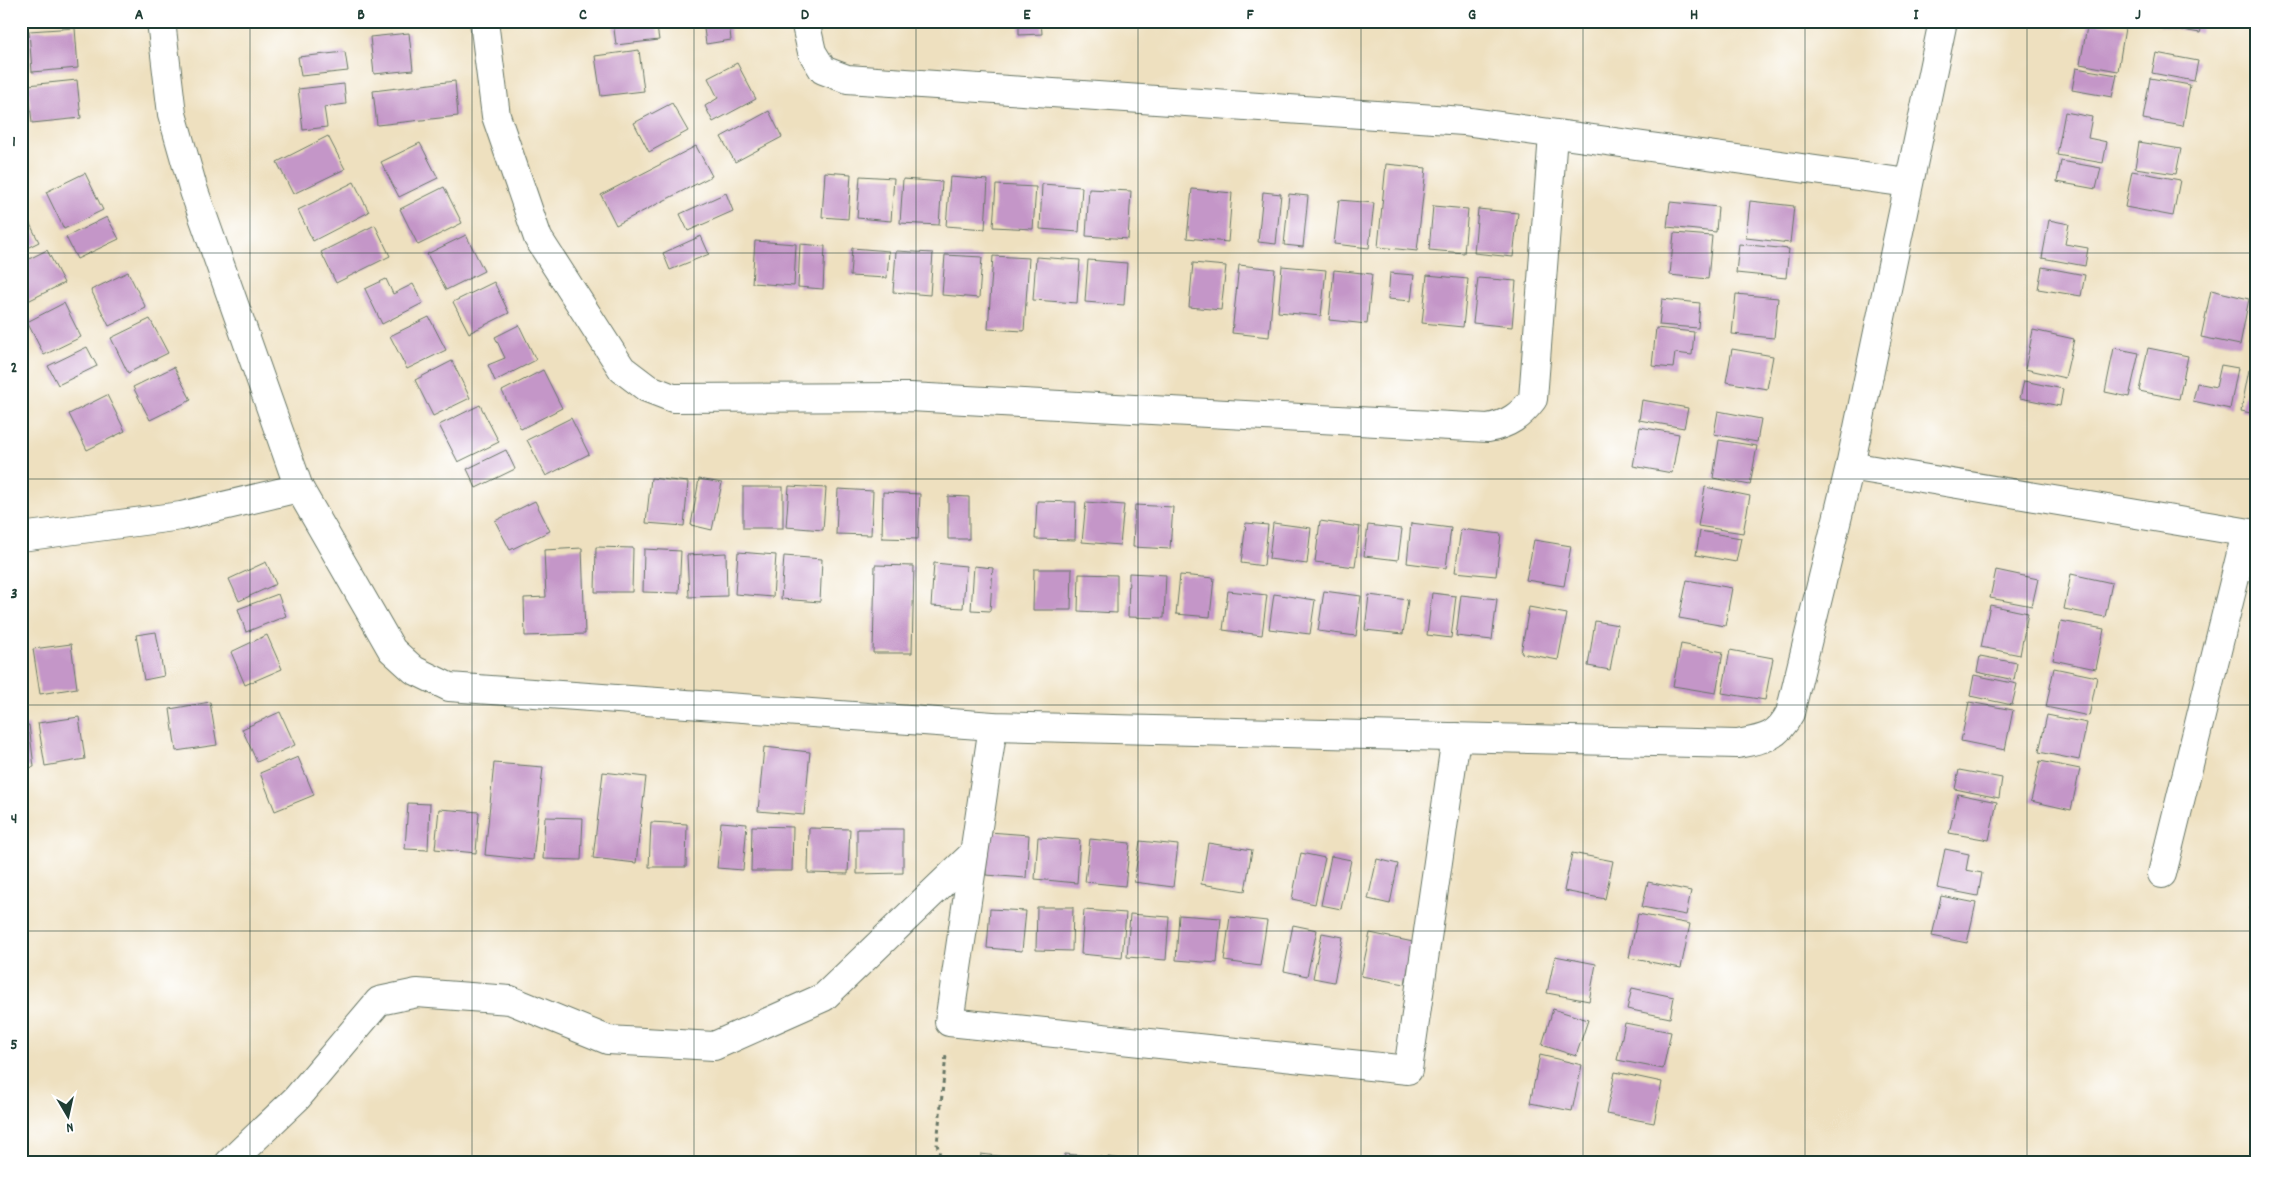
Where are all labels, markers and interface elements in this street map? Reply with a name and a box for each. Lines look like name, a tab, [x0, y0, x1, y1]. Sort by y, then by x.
text: A	[135, 4, 144, 27]
text: B	[357, 4, 365, 27]
text: C	[579, 4, 587, 27]
text: D	[801, 4, 810, 27]
text: E	[1023, 4, 1031, 27]
text: F	[1246, 4, 1254, 27]
text: G	[1468, 4, 1476, 27]
text: H	[1690, 4, 1698, 27]
text: I	[1914, 4, 1920, 27]
text: J	[2135, 4, 2141, 27]
text: 1	[12, 131, 16, 154]
text: 2	[11, 357, 18, 380]
text: 3	[10, 583, 18, 606]
text: 4	[11, 808, 17, 831]
text: 5	[10, 1034, 18, 1057]
north arrow	[42, 1092, 92, 1142]
text: N	[65, 1116, 75, 1137]

